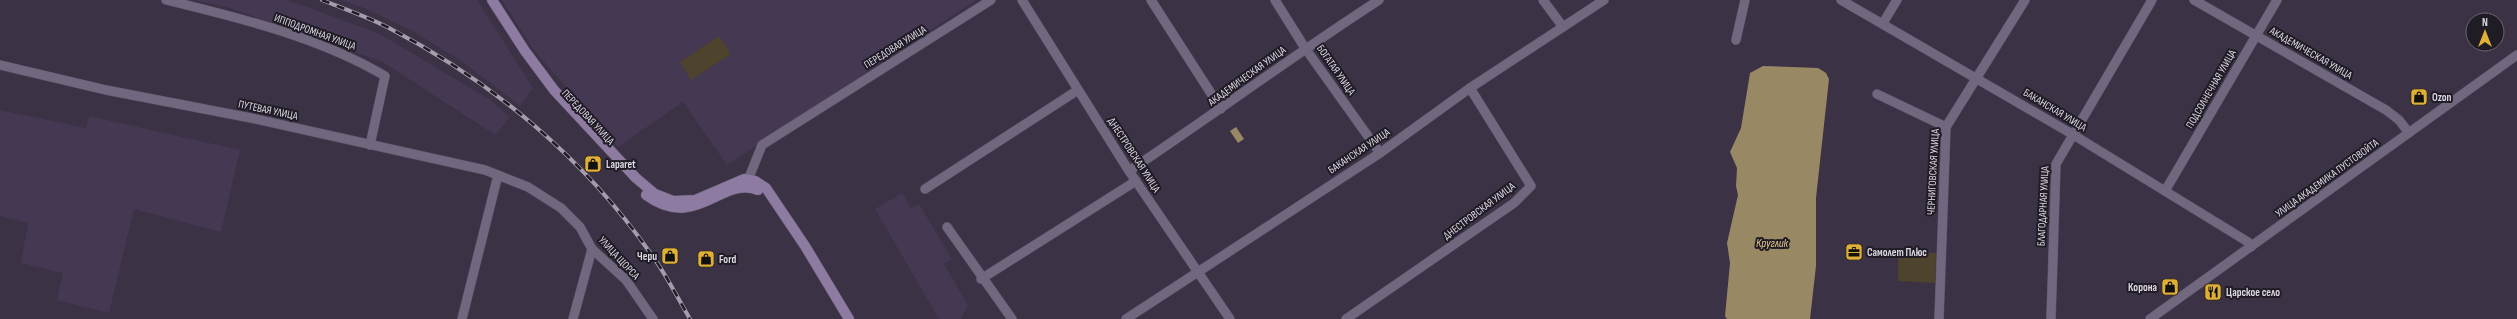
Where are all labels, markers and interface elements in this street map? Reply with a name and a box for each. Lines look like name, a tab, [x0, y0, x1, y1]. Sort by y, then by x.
street label: ИППОДРОМНАЯ УЛИЦА	[272, 11, 358, 53]
north arrow	[2465, 12, 2505, 52]
text: N	[2482, 16, 2488, 29]
street label: ПЕРЕДОВАЯ УЛИЦА	[861, 23, 929, 71]
street label: АКАДЕМИЧЕСКАЯ УЛИЦА	[2267, 24, 2355, 82]
street label: БОГАТАЯ УЛИЦА	[1314, 42, 1358, 98]
street label: АКАДЕМИЧЕСКАЯ УЛИЦА	[1205, 43, 1289, 109]
street label: ПОДСОЛНЕЧНАЯ УЛИЦА	[2183, 47, 2239, 131]
street label: БАКАНСКАЯ УЛИЦА	[2021, 86, 2089, 134]
street label: ПЕРЕДОВАЯ УЛИЦА	[559, 87, 617, 148]
shop icon: Ozon	[2409, 87, 2429, 107]
place label: Ozon	[2432, 91, 2452, 104]
street label: ПУТЕВАЯ УЛИЦА	[237, 97, 299, 123]
street label: ДНЕСТРОВСКАЯ УЛИЦА	[1105, 115, 1163, 195]
street label: БАКАНСКАЯ УЛИЦА	[1326, 125, 1392, 176]
street label: ЧЕРНИГОВСКАЯ УЛИЦА	[1924, 128, 1942, 216]
street label: УЛИЦА АКАДЕМИКА ПУСТОВОЙТА	[2272, 135, 2381, 220]
shop icon: Laparet	[583, 154, 603, 174]
place label: Laparet	[606, 158, 636, 171]
street label: БЛАГОДАРНАЯ УЛИЦА	[2034, 165, 2052, 246]
street label: ДНЕСТРОВСКАЯ УЛИЦА	[1441, 180, 1518, 242]
street label: УЛИЦА ЩОРСА	[596, 234, 642, 282]
water label: Круглик	[1756, 236, 1789, 251]
office icon: Самолет Плюс	[1844, 242, 1864, 262]
shop icon: Чери	[660, 246, 680, 266]
place label: Самолет Плюс	[1867, 246, 1927, 259]
shop icon: Ford	[696, 249, 716, 269]
place label: Чери	[637, 250, 657, 263]
place label: Ford	[719, 253, 736, 266]
shop icon: Корона	[2160, 277, 2180, 297]
place label: Корона	[2128, 281, 2157, 294]
restaurant icon: Царское село	[2203, 282, 2223, 302]
place label: Царское село	[2226, 286, 2280, 299]

